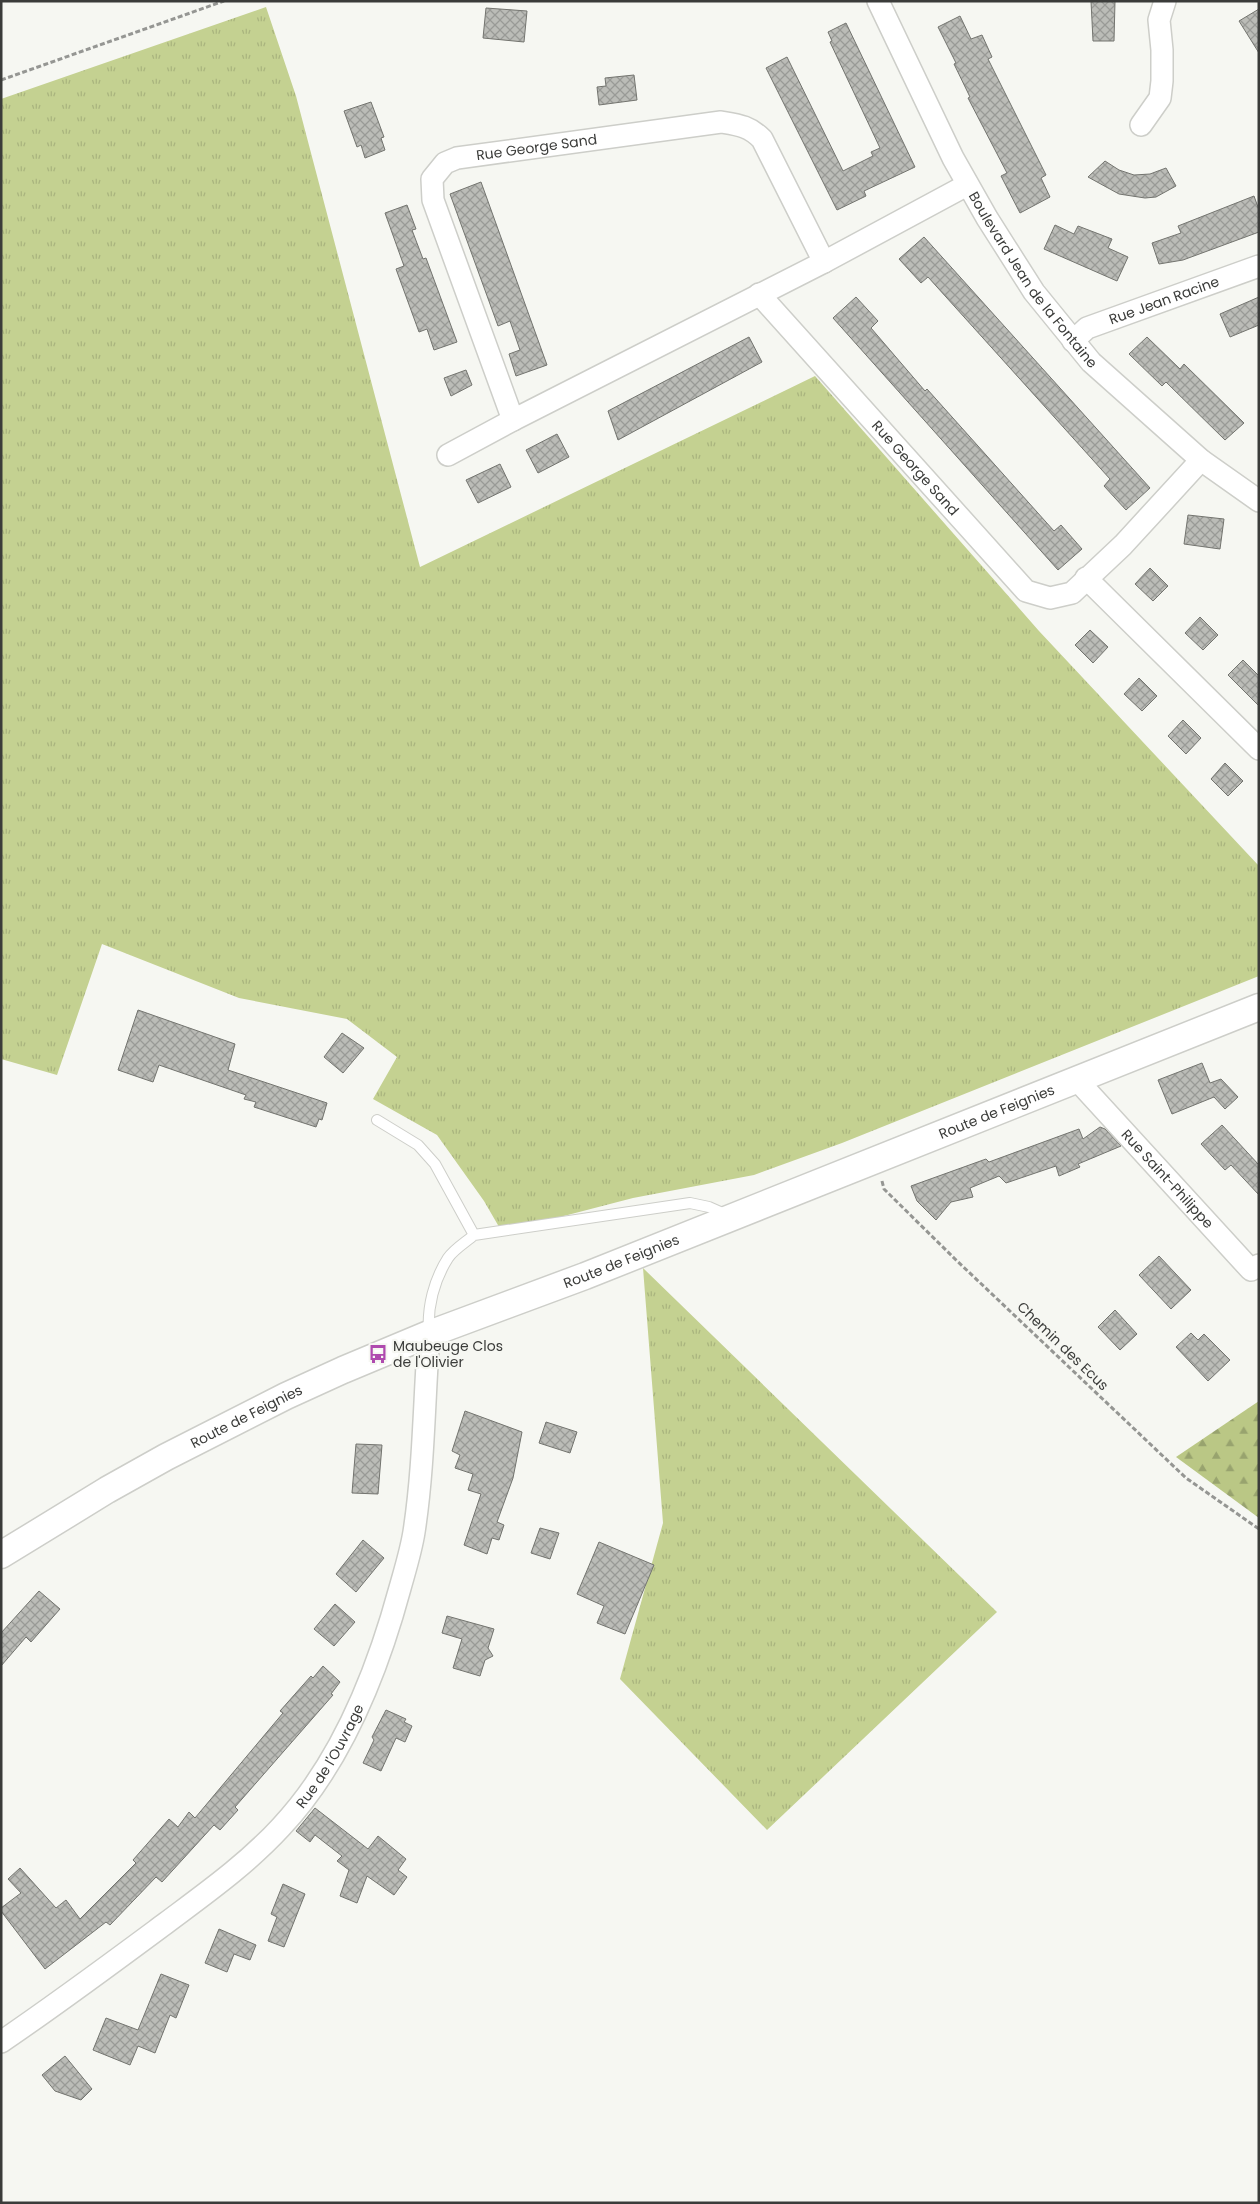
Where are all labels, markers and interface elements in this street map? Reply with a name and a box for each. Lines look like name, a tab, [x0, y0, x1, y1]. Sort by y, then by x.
street label: Rue George Sand	[475, 129, 598, 165]
street label: Boulevard Jean de la Fontaine	[964, 188, 1102, 373]
street label: Rue Jean Racine	[1106, 271, 1222, 329]
street label: Rue George Sand	[867, 416, 964, 520]
street label: Route de Feignies	[936, 1080, 1057, 1144]
street label: Rue Saint-Philippe	[1117, 1125, 1218, 1233]
street label: Route de Feignies	[561, 1229, 682, 1293]
street label: Chemin des Ecus	[1013, 1297, 1113, 1395]
place label: Maubeuge Clos de l'Olivier	[393, 1336, 503, 1372]
bus stop icon: Maubeuge Clos de l'Olivier	[367, 1343, 389, 1365]
street label: Route de Feignies	[187, 1380, 306, 1453]
street label: Rue de l'Ouvrage	[291, 1701, 369, 1812]

